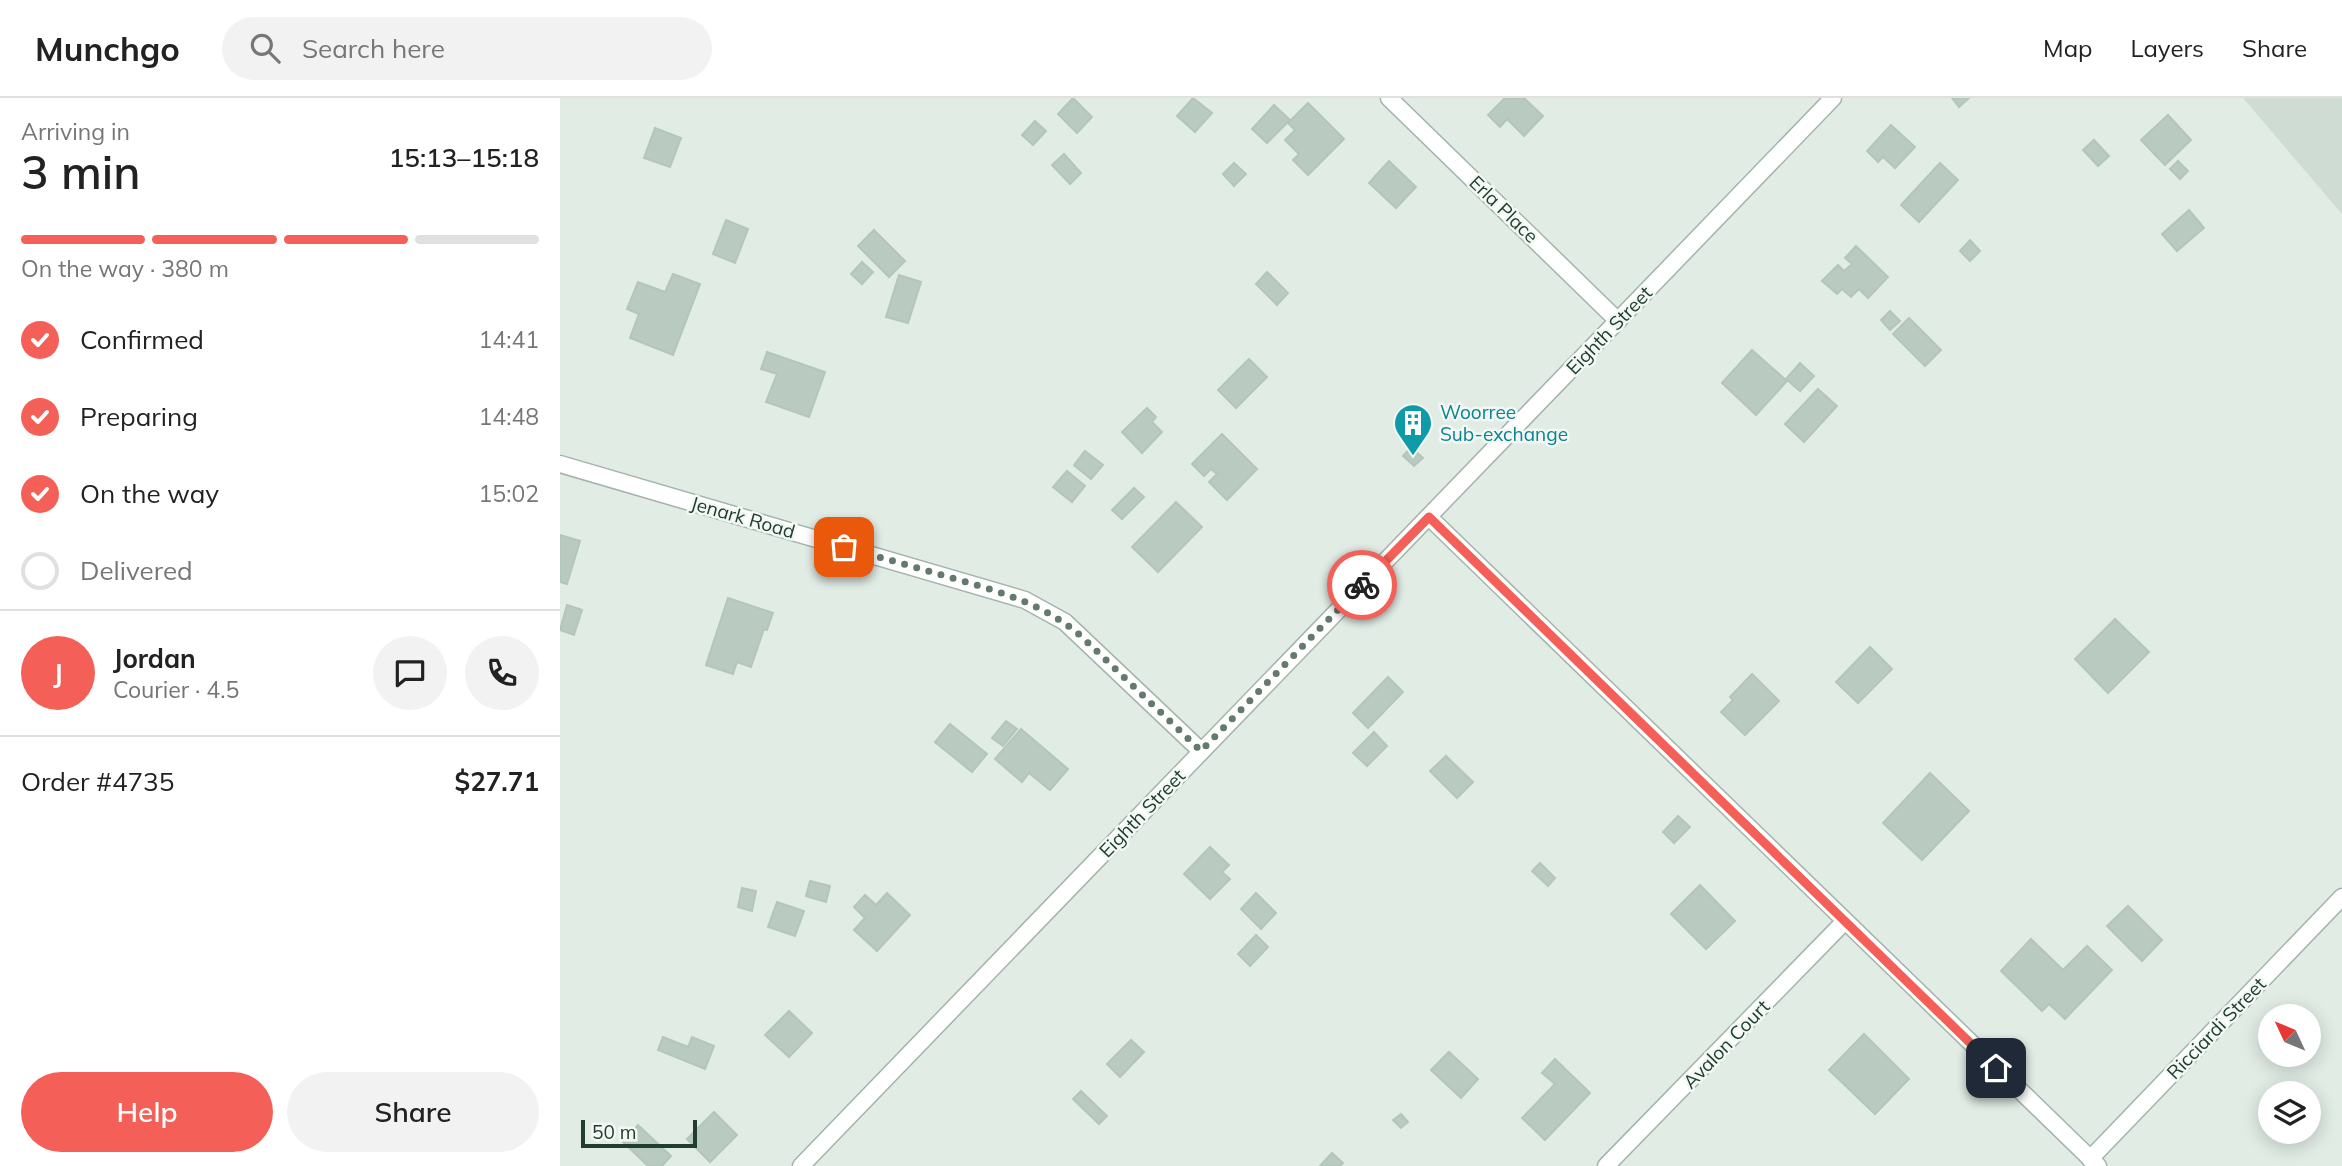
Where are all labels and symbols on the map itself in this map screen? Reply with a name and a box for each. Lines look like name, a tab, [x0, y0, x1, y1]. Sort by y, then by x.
street label: Erla Place	[1464, 170, 1544, 248]
street label: Eighth Street	[1561, 281, 1657, 379]
place label: Woorree Sub-exchange	[1440, 400, 1568, 446]
building icon: Woorree Sub-exchange	[1392, 402, 1434, 457]
street label: Jenark Road	[688, 491, 798, 543]
pin	[814, 517, 874, 577]
courier	[1327, 550, 1397, 620]
street label: Eighth Street	[1094, 764, 1190, 862]
street label: Ricciardi Street	[2161, 972, 2271, 1084]
street label: Avalon Court	[1678, 994, 1775, 1093]
north arrow	[2258, 1004, 2320, 1068]
pin	[1966, 1038, 2026, 1098]
scale bar	[581, 1117, 696, 1149]

